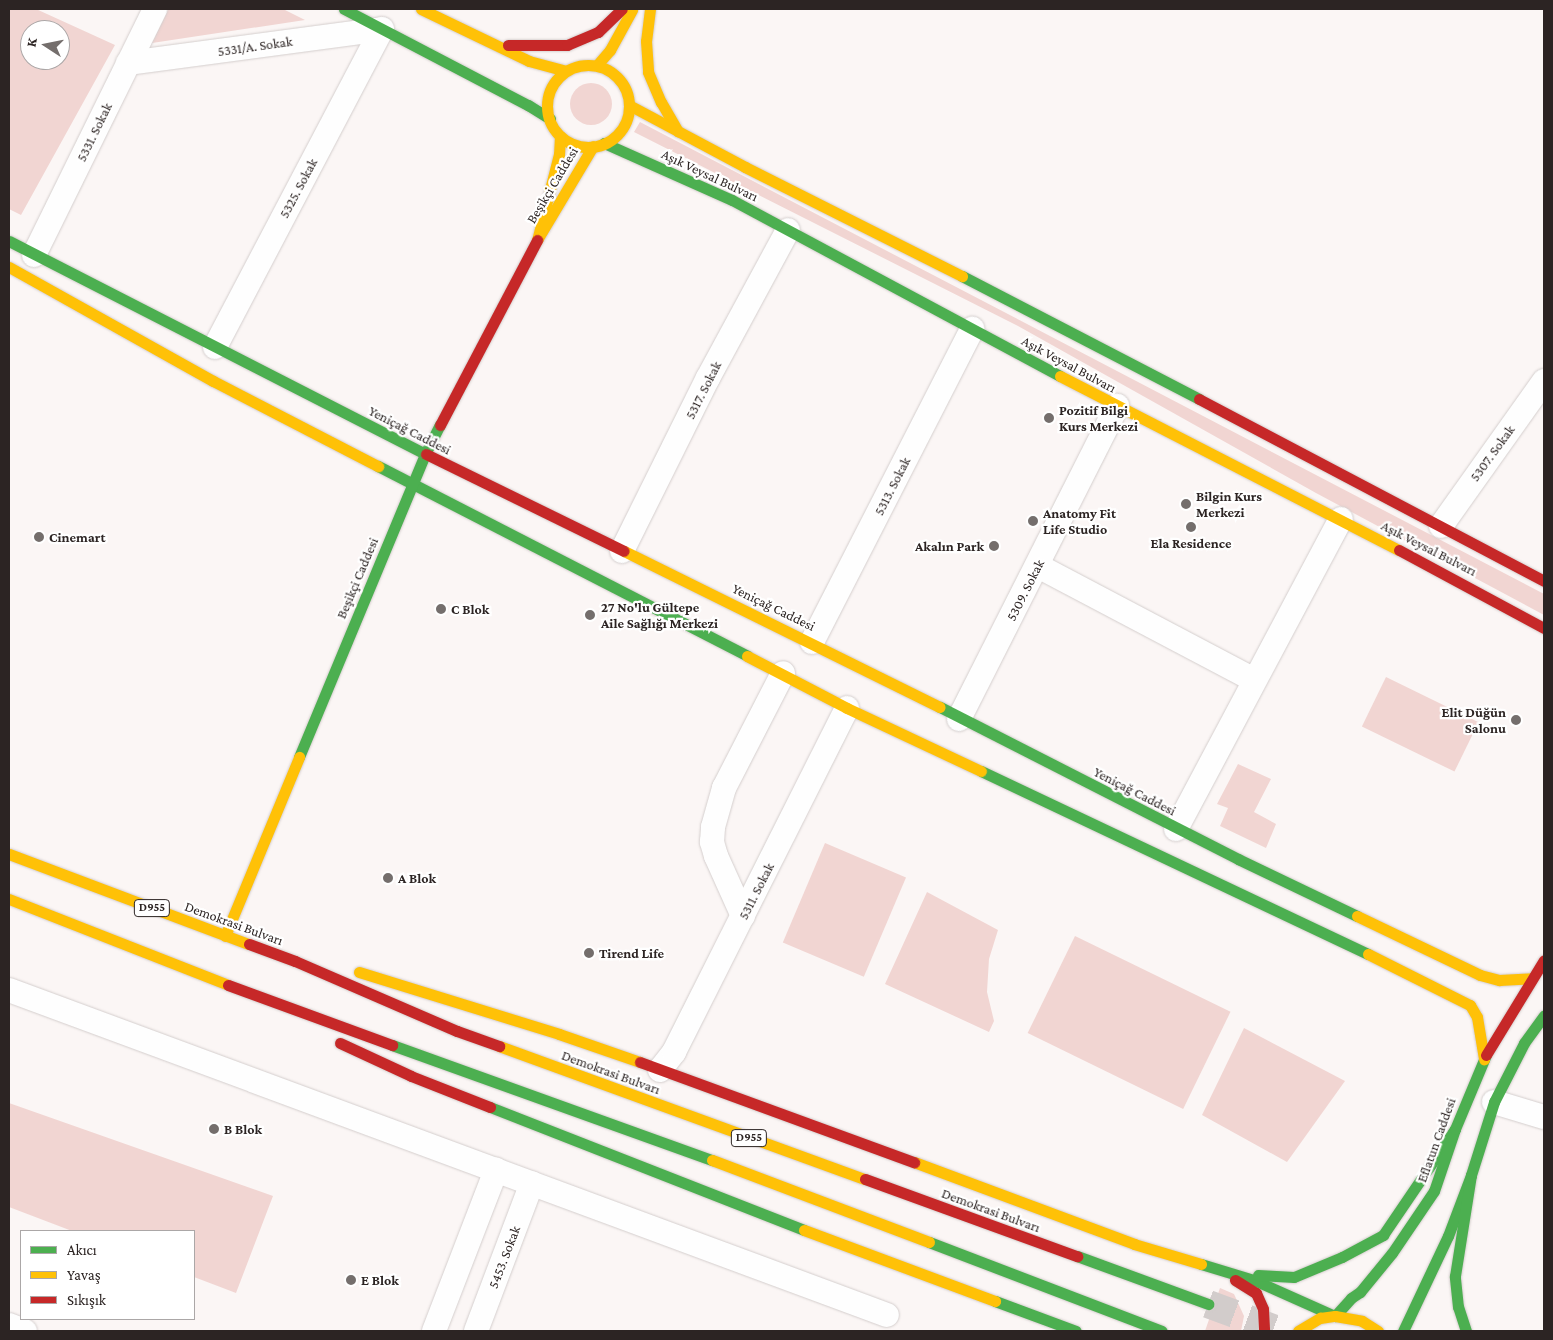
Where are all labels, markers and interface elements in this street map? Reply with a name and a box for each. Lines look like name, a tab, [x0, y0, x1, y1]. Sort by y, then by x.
north arrow	[20, 20, 70, 70]
street label: 5331/A. Sokak	[216, 32, 294, 60]
text: K	[23, 36, 40, 48]
street label: 5331. Sokak	[73, 100, 115, 164]
street label: Beşikçi Caddesi	[523, 144, 581, 226]
street label: Aşık Veysal Bulvarı	[659, 145, 761, 205]
street label: 5325. Sokak	[275, 155, 321, 221]
street label: Aşık Veysal Bulvarı	[1019, 332, 1119, 396]
street label: 5317. Sokak	[681, 358, 725, 422]
street label: Yeniçağ Caddesi	[366, 402, 454, 458]
place label: Pozitif Bilgi Kurs Merkezi	[1059, 402, 1138, 434]
marker: Pozitif Bilgi Kurs Merkezi	[1043, 412, 1055, 424]
street label: 5307. Sokak	[1466, 422, 1518, 484]
street label: 5313. Sokak	[870, 454, 914, 518]
place label: Bilgin Kurs Merkezi	[1196, 488, 1262, 520]
marker: Bilgin Kurs Merkezi	[1180, 498, 1192, 510]
place label: Anatomy Fit Life Studio	[1043, 505, 1116, 538]
marker: Anatomy Fit Life Studio	[1027, 515, 1039, 527]
street label: Aşık Veysal Bulvarı	[1378, 517, 1480, 579]
marker: Ela Residence	[1185, 521, 1197, 533]
place label: Cinemart	[49, 529, 105, 545]
marker: Cinemart	[33, 531, 45, 543]
street label: Beşikçi Caddesi	[332, 535, 382, 621]
place label: Ela Residence	[1150, 535, 1232, 551]
place label: Akalın Park	[915, 538, 984, 554]
marker: Akalın Park	[988, 540, 1000, 552]
street label: 5309. Sokak	[1002, 556, 1048, 624]
street label: Yeniçağ Caddesi	[730, 580, 818, 634]
place label: 27 No'lu Gültepe Aile Sağlığı Merkezi	[601, 599, 718, 632]
place label: C Blok	[451, 601, 489, 617]
marker: C Blok	[435, 603, 447, 615]
marker: 27 No'lu Gültepe Aile Sağlığı Merkezi	[583, 608, 597, 622]
place label: Elit Düğün Salonu	[1441, 704, 1506, 736]
marker: Elit Düğün Salonu	[1510, 714, 1522, 726]
street label: Yeniçağ Caddesi	[1091, 763, 1179, 819]
street label: 5311. Sokak	[735, 860, 777, 922]
place label: A Blok	[398, 870, 436, 886]
marker: A Blok	[382, 872, 394, 884]
street label: Demokrasi Bulvarı	[182, 897, 286, 949]
road number: D955	[133, 898, 171, 918]
place label: Tirend Life	[599, 945, 664, 961]
marker: Tirend Life	[583, 947, 595, 959]
street label: Demokrasi Bulvarı	[559, 1046, 663, 1098]
street label: Eflatun Caddesi	[1413, 1095, 1459, 1185]
place label: B Blok	[224, 1121, 262, 1137]
marker: B Blok	[208, 1123, 220, 1135]
road number: D955	[730, 1128, 768, 1148]
street label: Demokrasi Bulvarı	[939, 1184, 1043, 1236]
street label: 5453. Sokak	[484, 1223, 524, 1291]
legend	[20, 1230, 195, 1320]
text: Akıcı	[67, 1242, 97, 1258]
text: Yavaş	[67, 1267, 101, 1283]
place label: E Blok	[361, 1272, 399, 1288]
marker: E Blok	[345, 1274, 357, 1286]
text: Sıkışık	[67, 1292, 106, 1308]

